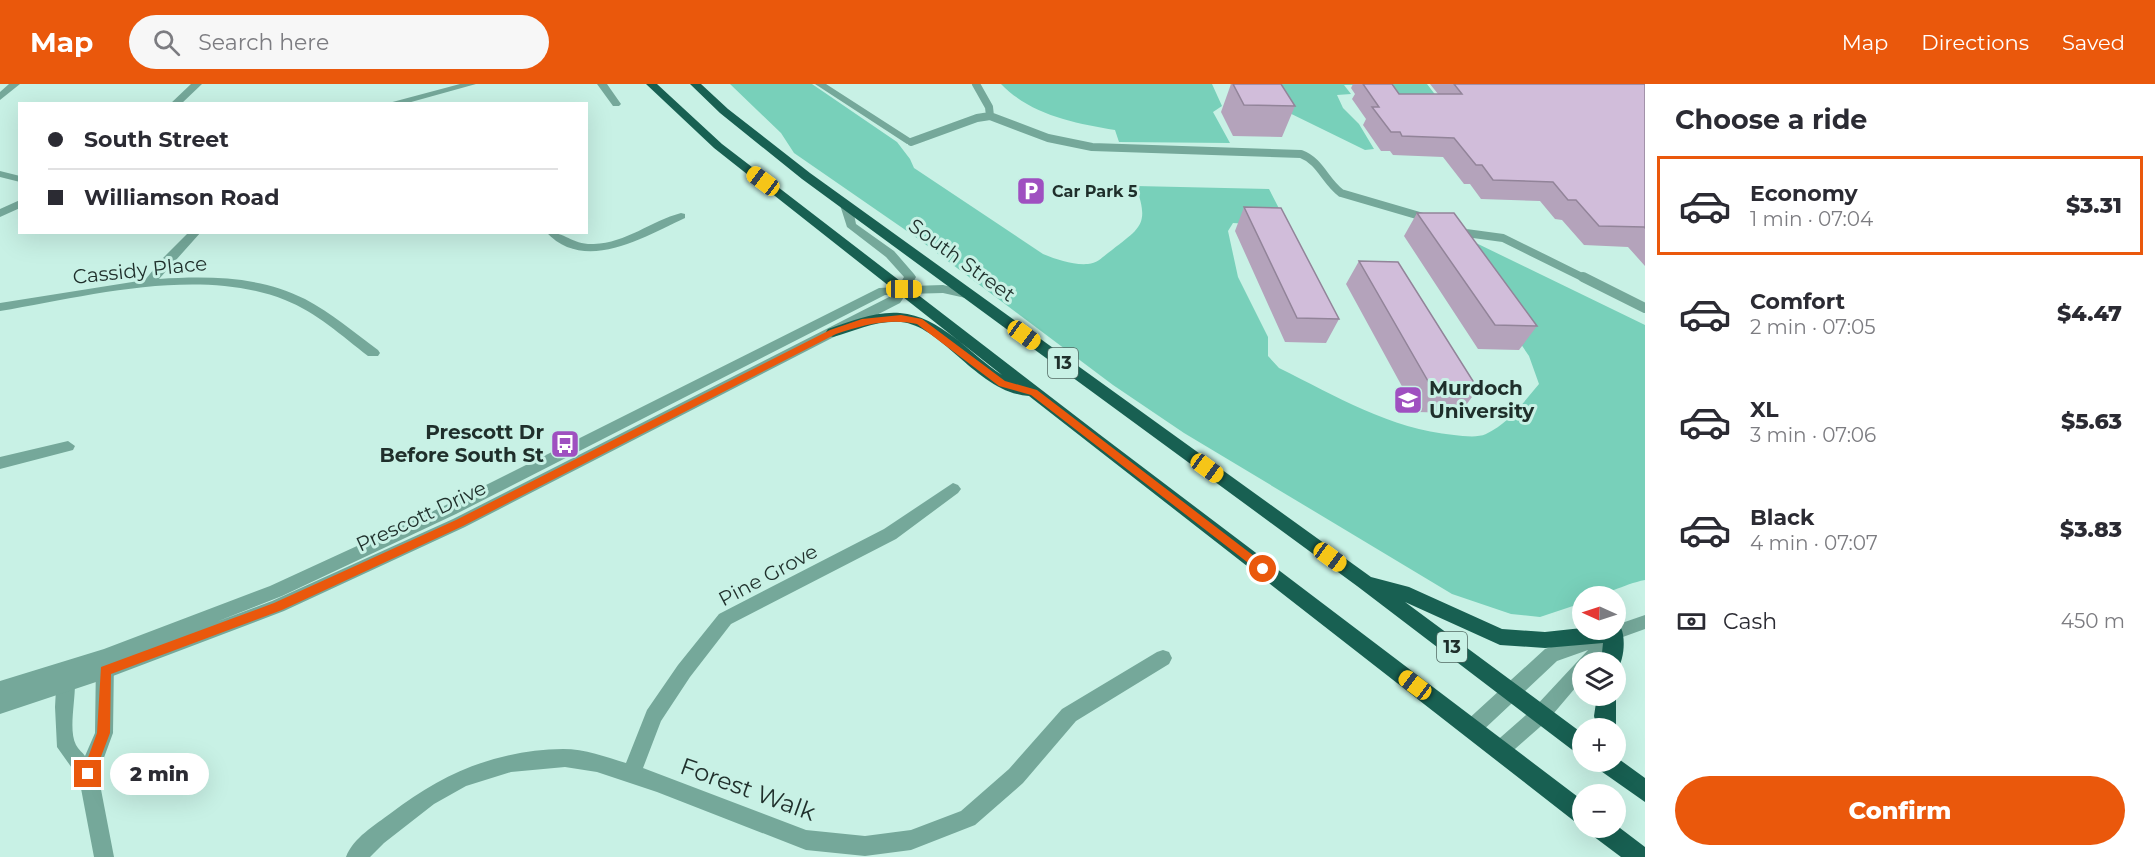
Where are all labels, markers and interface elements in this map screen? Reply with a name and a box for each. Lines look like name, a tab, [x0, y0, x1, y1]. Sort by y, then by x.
search box	[129, 15, 549, 69]
text: Map	[30, 25, 93, 59]
icon: search	[150, 26, 183, 59]
text: Search here	[198, 29, 329, 56]
text: Map	[1842, 30, 1888, 55]
text: Directions	[1921, 30, 2029, 55]
text: Saved	[2062, 30, 2125, 55]
text: Choose a ride	[1675, 103, 1867, 136]
text: South Street	[84, 126, 229, 153]
car	[743, 163, 783, 199]
parking icon: Car Park 5	[1015, 175, 1047, 207]
icon: car	[1678, 179, 1732, 233]
text: Economy	[1750, 180, 1858, 207]
place label: Car Park 5	[1052, 182, 1138, 201]
text: Williamson Road	[84, 184, 279, 211]
text: $3.31	[2066, 192, 2122, 219]
text: 1 min · 07:04	[1750, 207, 1873, 231]
street label: South Street	[904, 213, 1020, 307]
street label: Cassidy Place	[72, 251, 208, 289]
car	[886, 280, 922, 298]
icon: car	[1678, 287, 1732, 341]
text: Comfort	[1750, 288, 1845, 315]
text: $4.47	[2057, 300, 2122, 327]
text: 2 min · 07:05	[1750, 315, 1876, 339]
car	[1004, 317, 1044, 353]
road number: 13	[1048, 348, 1078, 378]
place label: Murdoch University	[1429, 376, 1535, 423]
school or university icon: Murdoch University	[1392, 384, 1424, 416]
icon: car	[1678, 395, 1732, 449]
text: XL	[1750, 396, 1779, 423]
text: $5.63	[2061, 408, 2122, 435]
place label: Prescott Dr Before South St	[379, 420, 544, 467]
text: 3 min · 07:06	[1750, 423, 1876, 447]
bus stop icon: Prescott Dr Before South St	[549, 428, 581, 460]
car	[1187, 450, 1227, 486]
street label: Prescott Drive	[352, 475, 490, 557]
icon: car	[1678, 503, 1732, 557]
text: Black	[1750, 504, 1814, 531]
text: $3.83	[2060, 516, 2122, 543]
text: 4 min · 07:07	[1750, 531, 1878, 555]
street label: Pine Grove	[714, 539, 822, 611]
car	[1310, 539, 1350, 575]
route start	[1249, 555, 1276, 582]
north arrow	[1572, 586, 1626, 640]
map controls	[1572, 586, 1626, 838]
icon: cash	[1675, 605, 1708, 638]
text: Cash	[1723, 608, 1777, 635]
text: 450 m	[2061, 609, 2125, 633]
road number: 13	[1437, 632, 1467, 662]
button: layers	[1572, 652, 1626, 706]
car	[1395, 667, 1435, 703]
button: +	[1572, 718, 1626, 772]
street label: Forest Walk	[676, 751, 820, 827]
callout: 2 min	[109, 753, 208, 795]
route end	[74, 760, 101, 787]
text: 2 min	[130, 762, 189, 786]
button: Confirm	[1675, 776, 2125, 845]
button: −	[1572, 784, 1626, 838]

